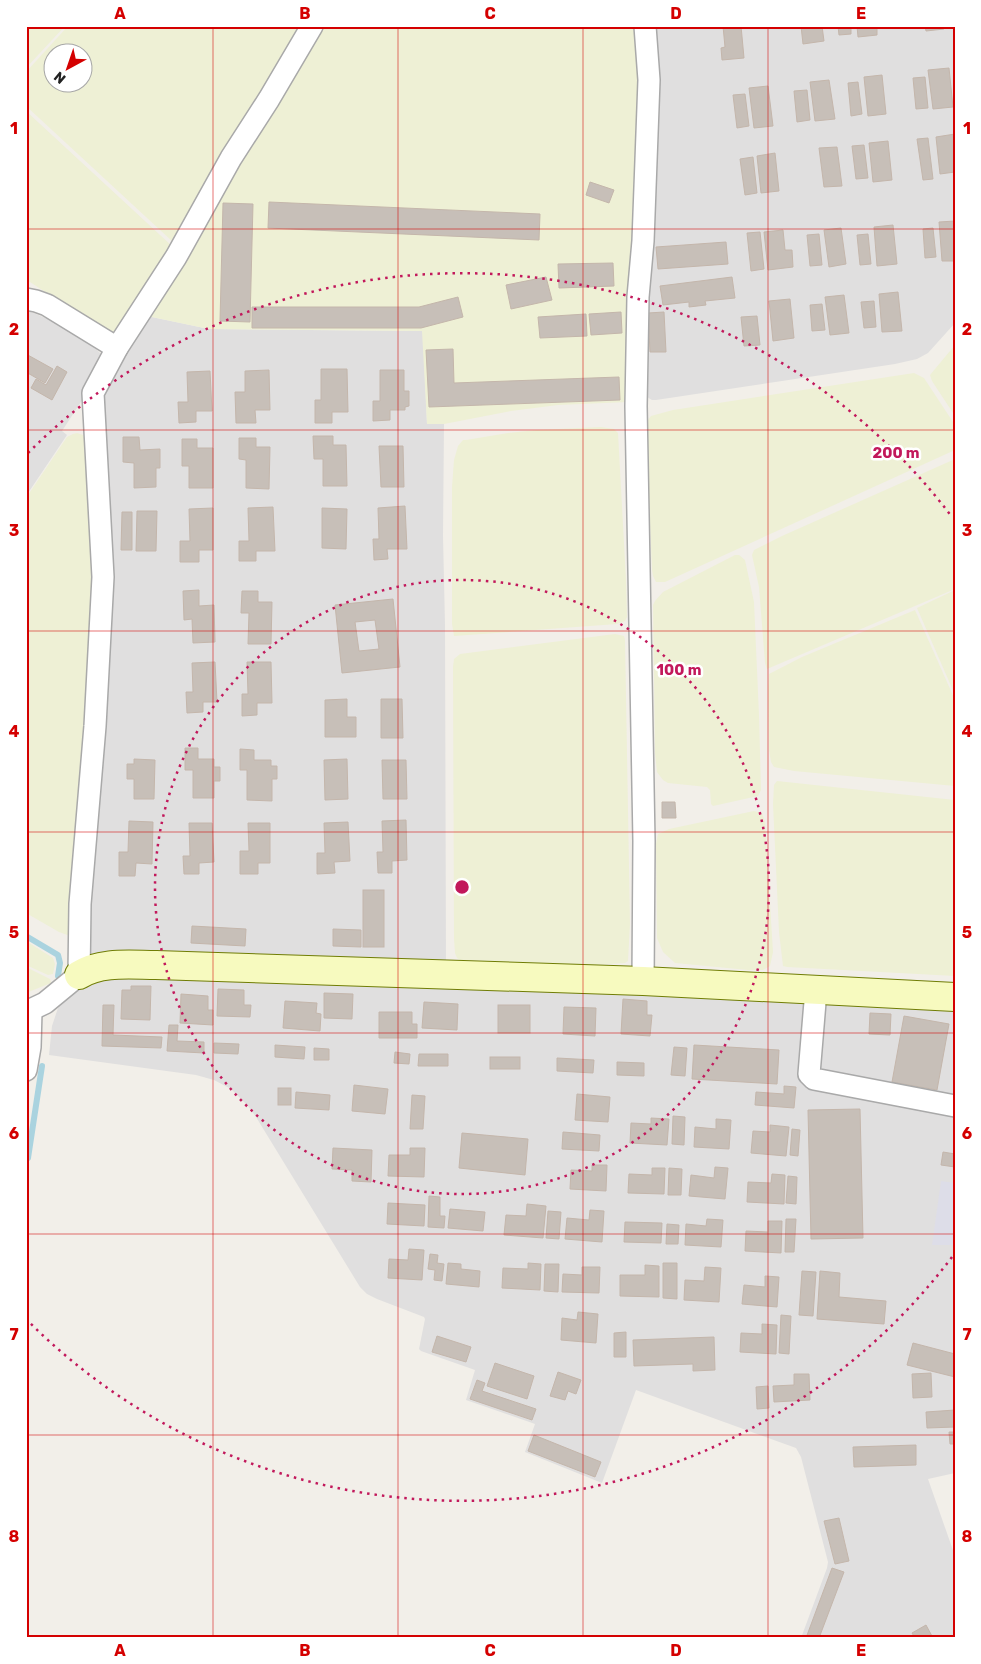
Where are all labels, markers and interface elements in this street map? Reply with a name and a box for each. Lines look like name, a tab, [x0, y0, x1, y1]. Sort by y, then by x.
text: A	[114, 4, 126, 23]
text: B	[299, 4, 311, 23]
text: C	[484, 4, 496, 23]
text: D	[670, 4, 682, 23]
text: E	[856, 4, 866, 23]
north arrow	[42, 42, 92, 92]
text: N	[51, 68, 69, 87]
text: 1	[10, 119, 18, 138]
text: 1	[963, 119, 971, 138]
text: 2	[9, 320, 19, 339]
text: 2	[962, 320, 972, 339]
text: 200 m	[872, 444, 920, 462]
text: 3	[9, 521, 19, 540]
text: 3	[962, 521, 972, 540]
text: 100 m	[657, 661, 701, 679]
text: 4	[9, 722, 20, 741]
text: 4	[962, 722, 973, 741]
centre of rings	[453, 878, 471, 896]
text: 5	[9, 923, 19, 942]
text: 5	[962, 923, 972, 942]
text: 6	[9, 1124, 19, 1143]
text: 6	[962, 1124, 972, 1143]
text: 7	[9, 1325, 19, 1344]
text: 7	[962, 1325, 972, 1344]
text: 8	[9, 1527, 20, 1546]
text: 8	[962, 1527, 973, 1546]
text: A	[114, 1641, 126, 1660]
text: B	[299, 1641, 311, 1660]
text: C	[484, 1641, 496, 1660]
text: D	[670, 1641, 682, 1660]
text: E	[856, 1641, 866, 1660]

